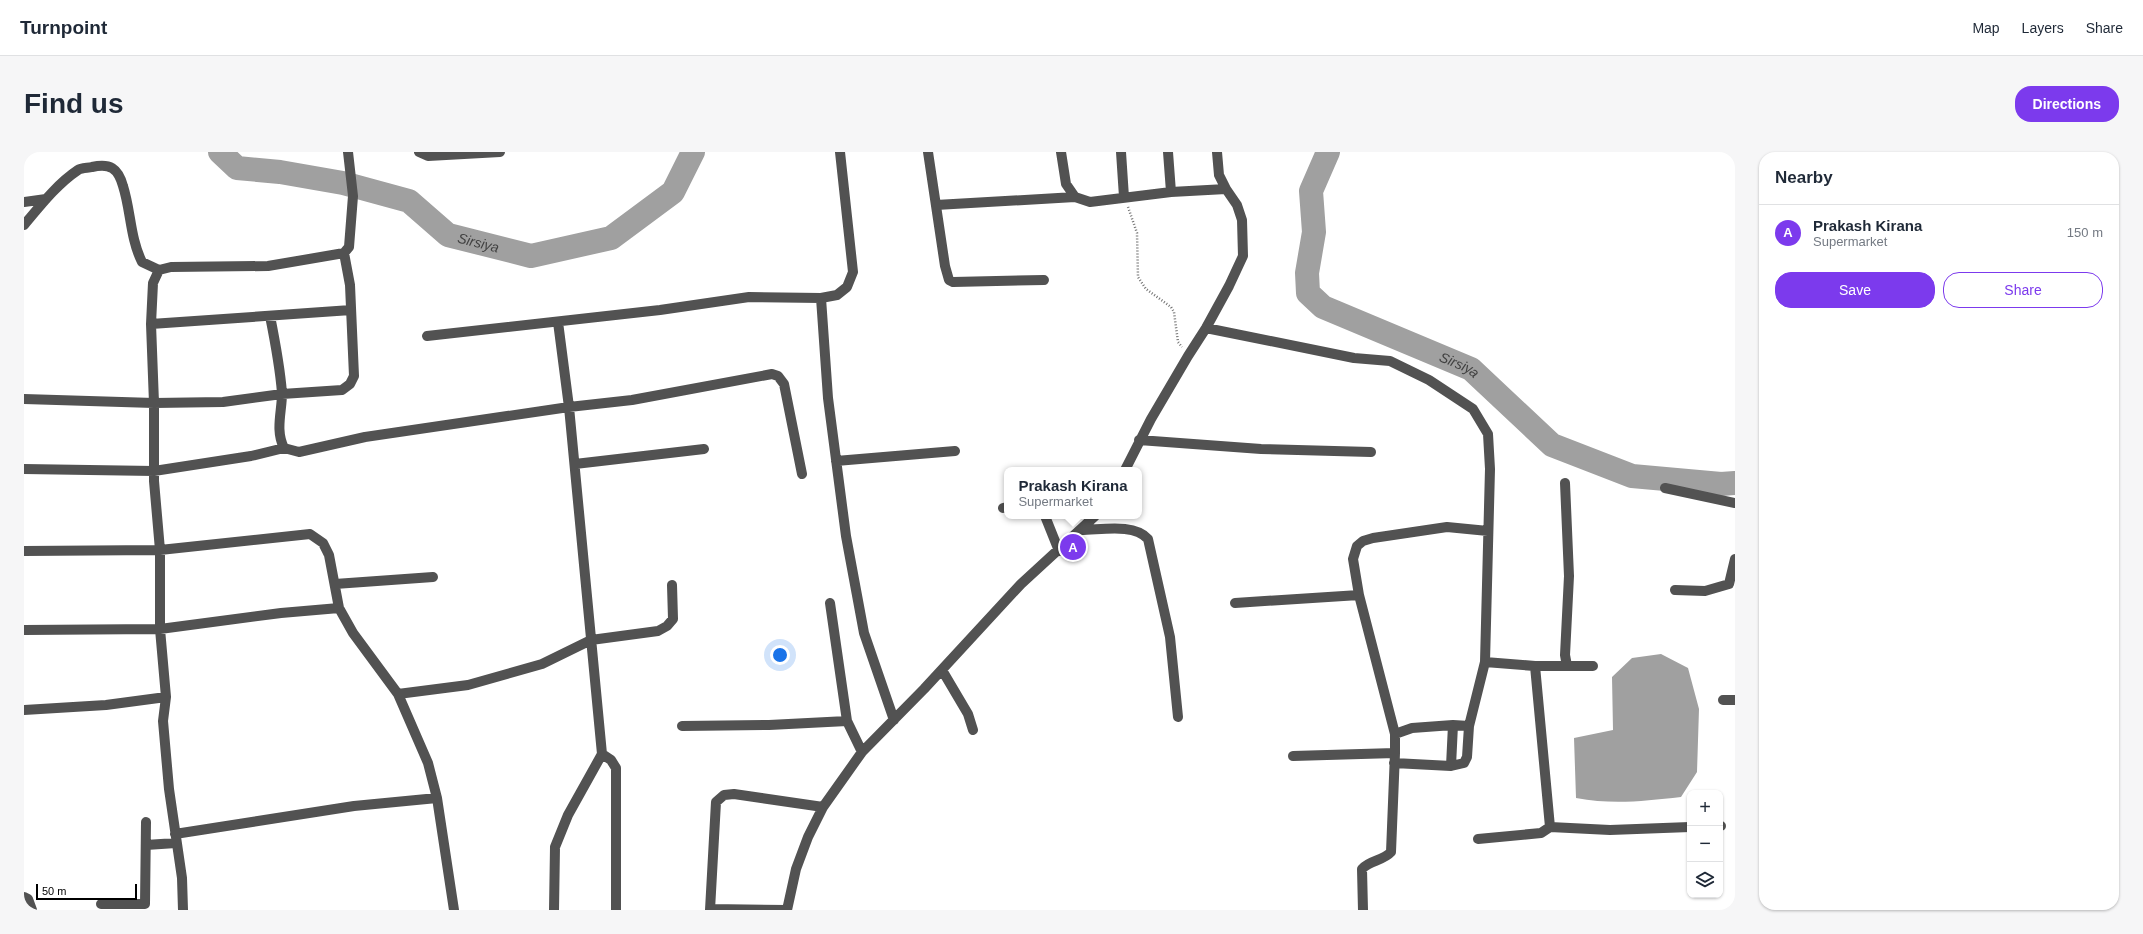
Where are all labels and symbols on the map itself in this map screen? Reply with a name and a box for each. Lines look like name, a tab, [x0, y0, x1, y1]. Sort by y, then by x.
water label: Sirsiya	[456, 230, 501, 256]
water label: Sirsiya	[1437, 349, 1483, 381]
pin: A	[1060, 532, 1086, 562]
your location	[770, 645, 790, 665]
scale bar	[36, 882, 137, 901]

